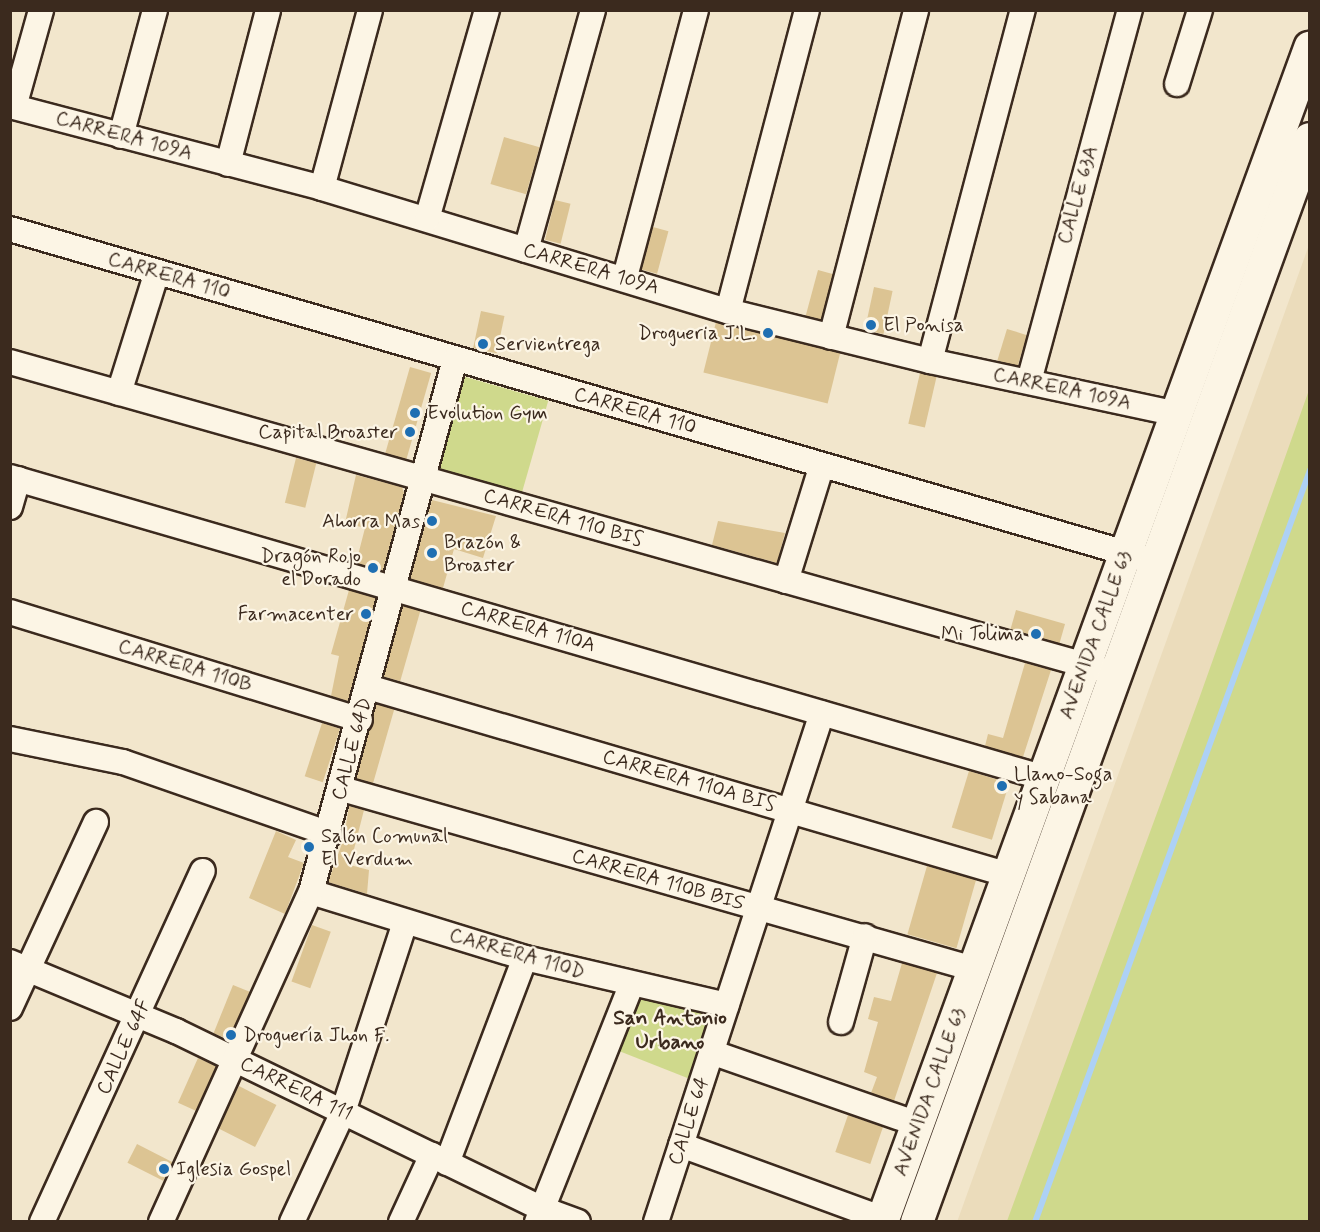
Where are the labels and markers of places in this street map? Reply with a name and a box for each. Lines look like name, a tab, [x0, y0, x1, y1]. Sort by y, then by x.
place label: El Ponisa	[883, 313, 959, 337]
marker: El Ponisa	[864, 318, 878, 332]
place label: Drogueria J.L.	[638, 321, 756, 345]
marker: Drogueria J.L.	[761, 326, 775, 340]
place label: Servientrega	[495, 332, 601, 356]
marker: Servientrega	[476, 337, 490, 351]
place label: Evolution Gym	[427, 401, 554, 425]
marker: Evolution Gym	[408, 406, 422, 420]
place label: Capital Broaster	[258, 420, 398, 444]
marker: Capital Broaster	[403, 425, 417, 439]
place label: Ahorra Mas	[320, 509, 420, 533]
marker: Ahorra Mas	[425, 514, 439, 528]
place label: Brazón & Broaster	[444, 530, 521, 577]
place label: Dragón Rojo el Dorado	[258, 544, 361, 591]
marker: Brazón & Broaster	[425, 546, 439, 560]
marker: Dragón Rojo el Dorado	[366, 561, 380, 575]
place label: Farmacenter	[238, 602, 354, 626]
marker: Farmacenter	[359, 607, 373, 621]
place label: Mi Tolima	[941, 622, 1024, 646]
marker: Mi Tolima	[1029, 627, 1043, 641]
place label: Llano-Soga y Sabana	[1014, 762, 1112, 809]
marker: Llano-Soga y Sabana	[995, 779, 1009, 793]
place label: Salón Comunal El Verdum	[321, 824, 453, 871]
marker: Salón Comunal El Verdum	[302, 840, 316, 854]
place label: Droguería Jhon F.	[243, 1023, 388, 1047]
marker: Droguería Jhon F.	[224, 1028, 238, 1042]
place label: Iglesia Gospel	[176, 1157, 291, 1181]
marker: Iglesia Gospel	[157, 1162, 171, 1176]

